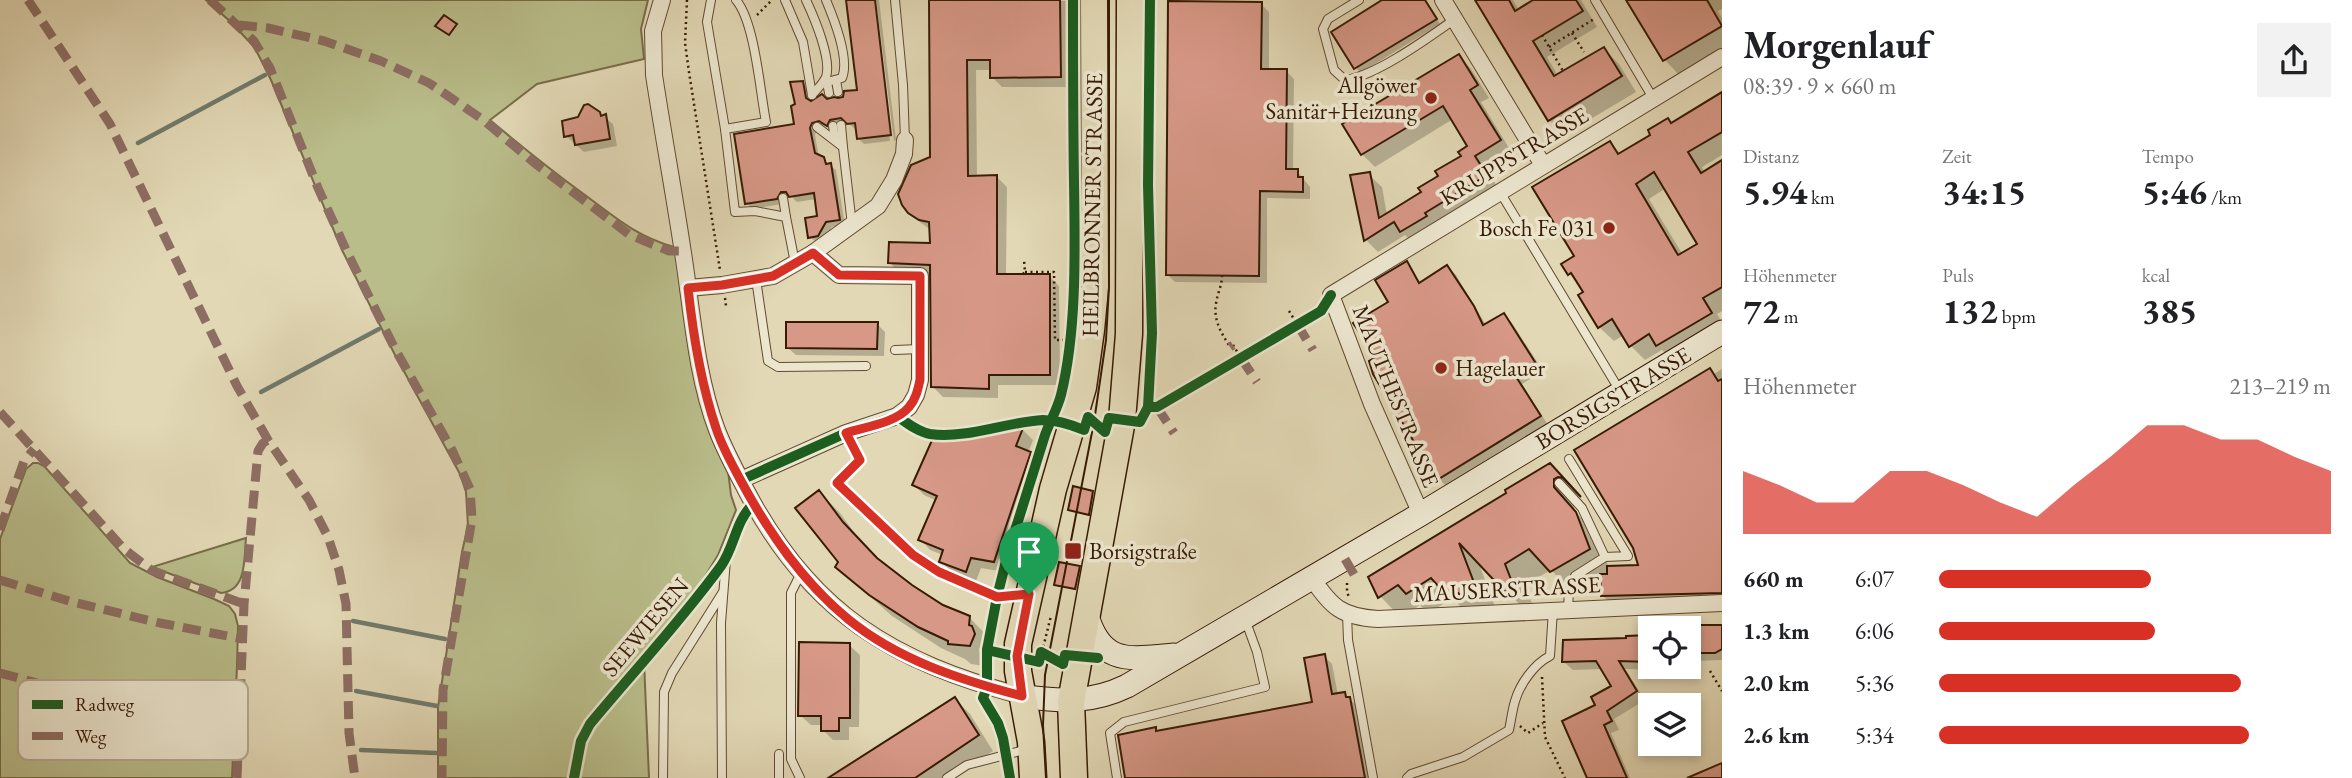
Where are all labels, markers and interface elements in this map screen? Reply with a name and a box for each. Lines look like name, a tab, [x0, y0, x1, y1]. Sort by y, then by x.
text: Morgenlauf	[1743, 20, 1930, 69]
button: share	[2257, 23, 2331, 97]
place label: Allgöwer Sanitär+Heizung	[1266, 70, 1418, 126]
text: 08:39 · 9 × 660 m	[1743, 71, 1896, 101]
street label: HEILBRONNER STRASSE	[1075, 73, 1109, 337]
marker: Allgöwer Sanitär+Heizung	[1423, 90, 1439, 106]
street label: KRUPPSTRASSE	[1434, 100, 1594, 212]
text: Distanz	[1743, 144, 1799, 169]
text: Zeit	[1942, 144, 1972, 169]
text: Tempo	[2142, 144, 2194, 169]
text: 5.94	[1743, 169, 1807, 214]
text: 34:15	[1942, 169, 2026, 214]
text: 5:46	[2142, 169, 2207, 214]
text: km	[1807, 185, 1835, 210]
text: /km	[2207, 185, 2242, 210]
place label: Bosch Fe 031	[1479, 213, 1595, 243]
marker: Bosch Fe 031	[1601, 220, 1617, 236]
text: Höhenmeter	[1743, 263, 1837, 288]
text: Puls	[1942, 263, 1974, 288]
text: kcal	[2142, 263, 2170, 288]
text: 72	[1743, 288, 1780, 333]
text: 132	[1942, 288, 1998, 333]
text: 385	[2142, 288, 2197, 333]
street label: MAUTHESTRASSE	[1346, 300, 1446, 492]
text: m	[1780, 304, 1799, 329]
text: bpm	[1998, 304, 2036, 329]
street label: BORSIGSTRASSE	[1530, 340, 1696, 456]
place label: Hagelauer	[1455, 353, 1546, 383]
marker: Hagelauer	[1433, 360, 1449, 376]
text: Höhenmeter	[1743, 371, 1856, 401]
text: 213–219 m	[2230, 371, 2331, 401]
pin	[999, 522, 1059, 594]
icon: arrive	[1010, 533, 1048, 571]
place label: Borsigstraße	[1089, 536, 1197, 566]
marker: Borsigstraße	[1063, 541, 1083, 561]
text: 660 m	[1743, 564, 1804, 594]
text: 6:07	[1855, 564, 1894, 594]
street label: MAUSERSTRASSE	[1413, 569, 1601, 609]
street label: SEEWIESEN	[595, 571, 695, 683]
map controls	[1638, 616, 1701, 756]
button: locate	[1638, 616, 1701, 679]
text: 1.3 km	[1743, 616, 1810, 646]
text: 6:06	[1855, 616, 1894, 646]
text: 2.0 km	[1743, 668, 1810, 698]
text: 5:36	[1855, 668, 1894, 698]
legend	[18, 680, 248, 760]
text: Radweg	[75, 692, 135, 717]
button: layers	[1638, 693, 1701, 756]
text: 2.6 km	[1743, 720, 1810, 750]
text: 5:34	[1855, 720, 1894, 750]
text: Weg	[75, 724, 107, 749]

